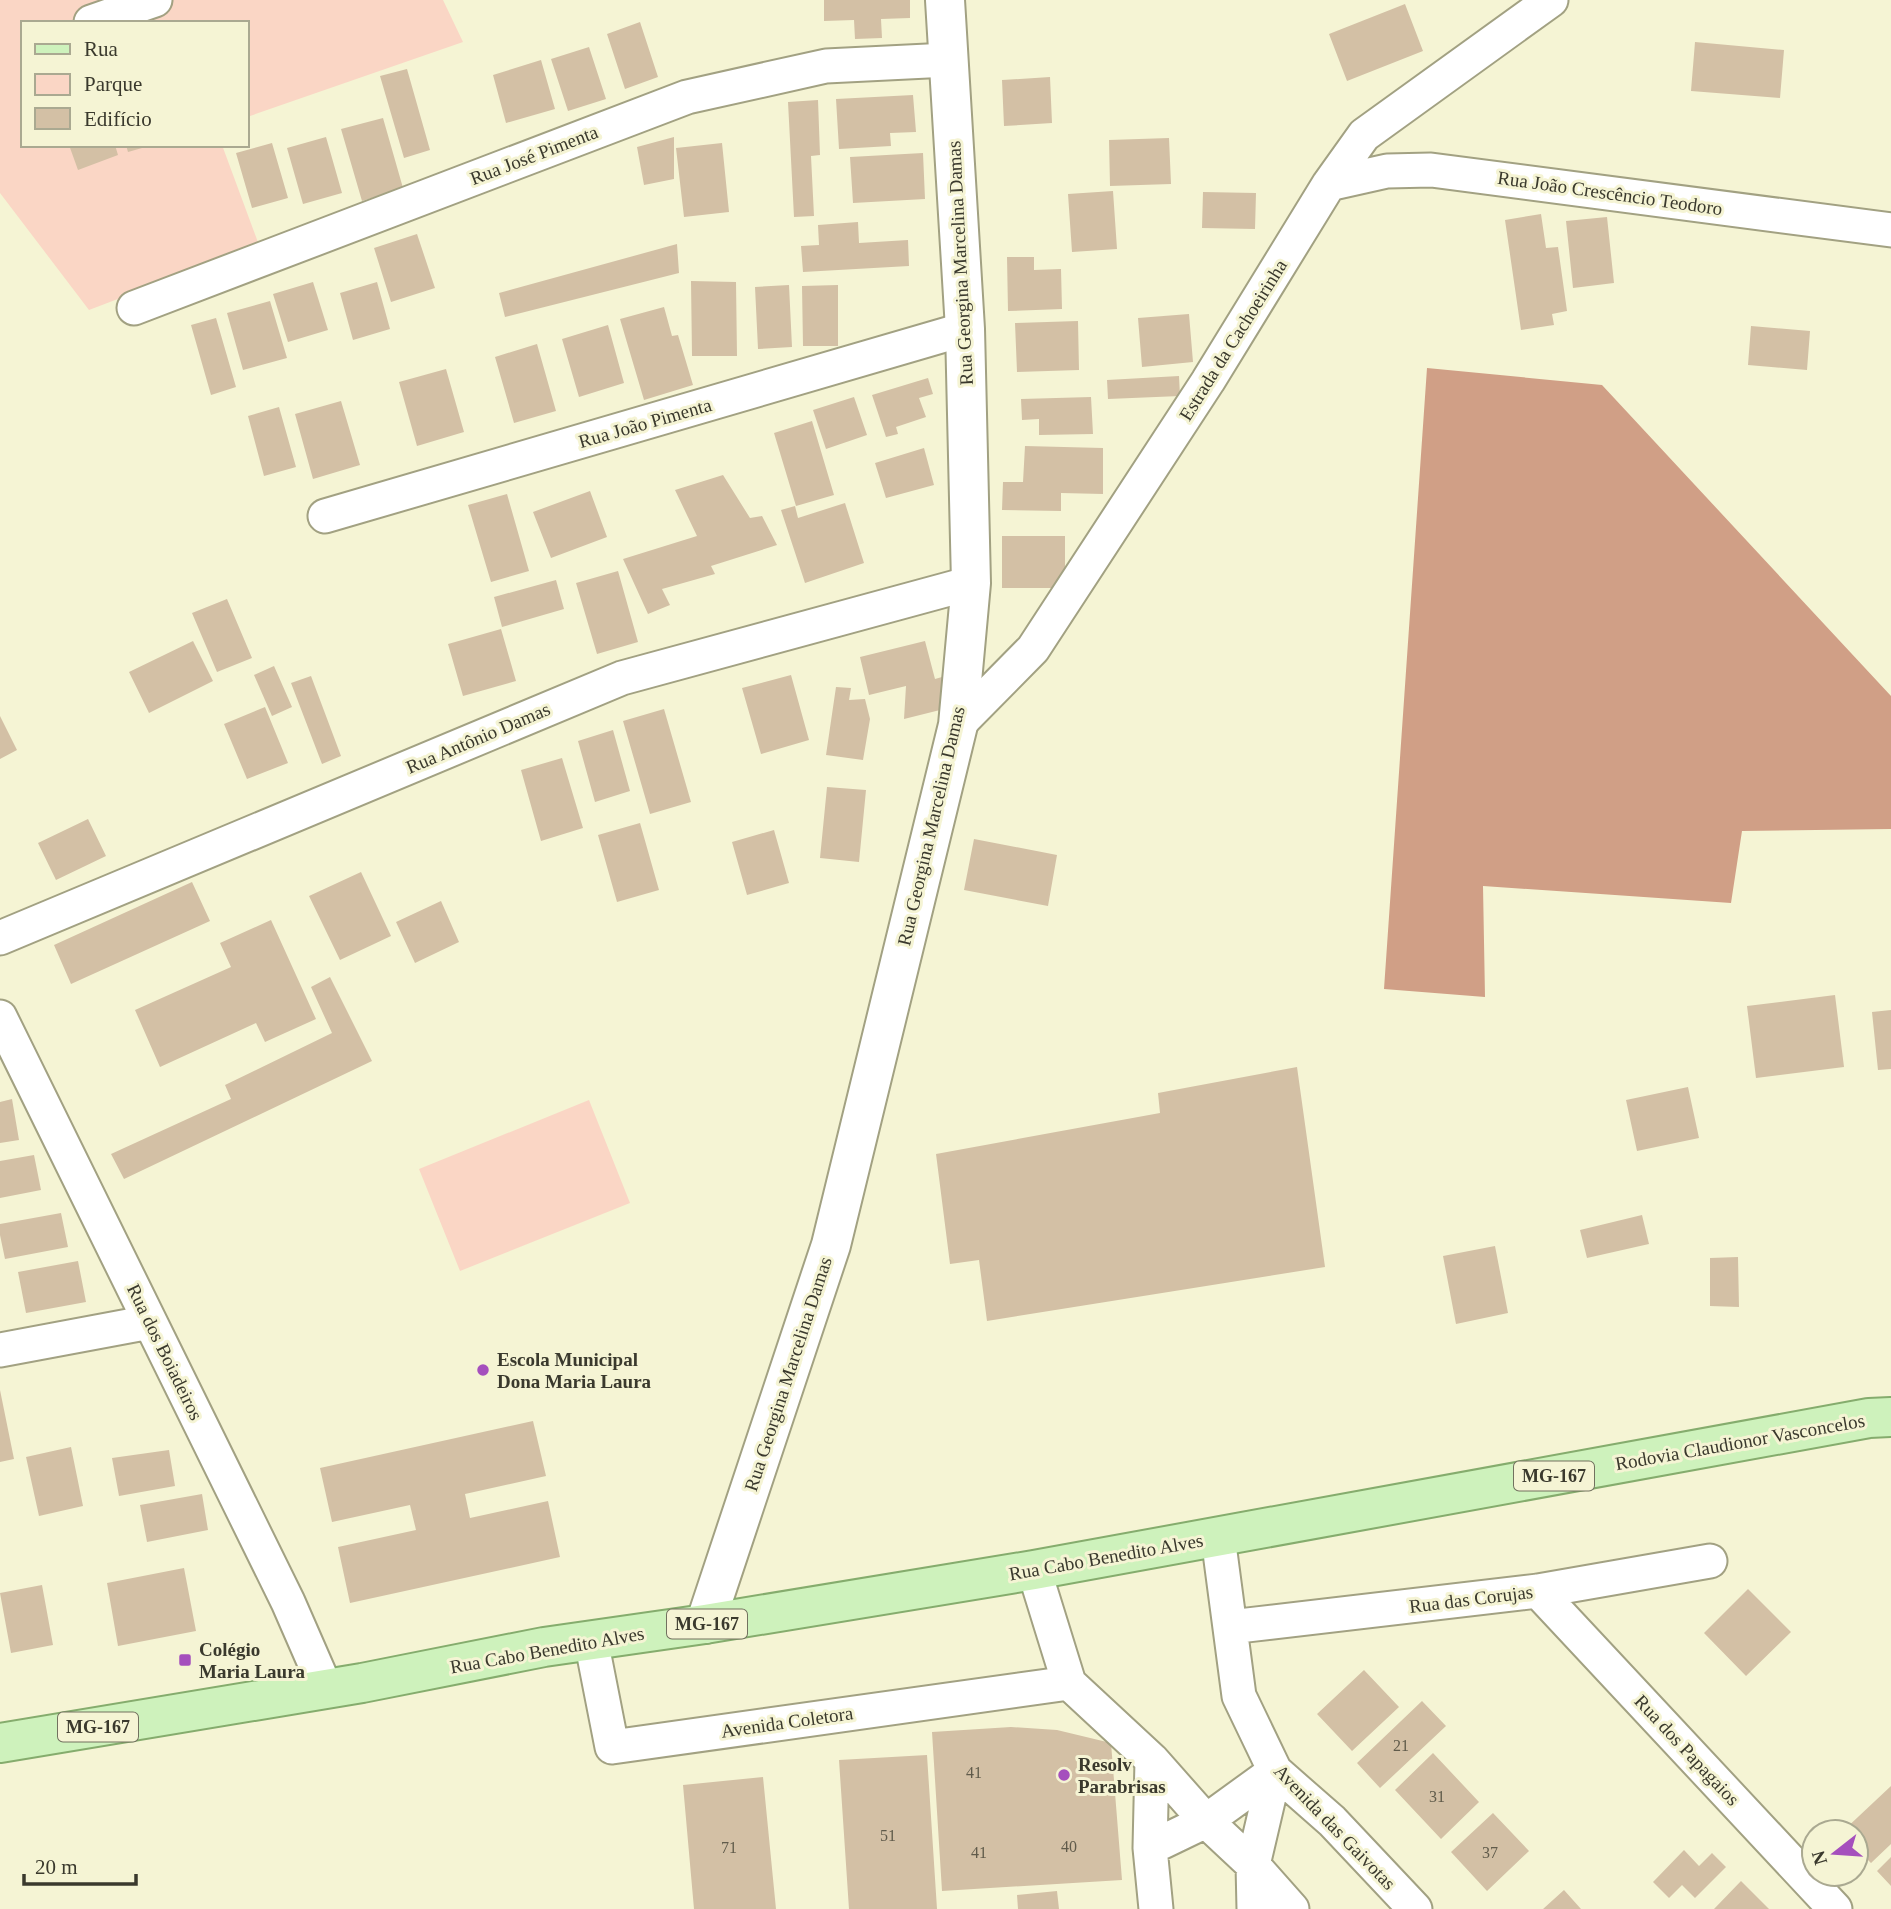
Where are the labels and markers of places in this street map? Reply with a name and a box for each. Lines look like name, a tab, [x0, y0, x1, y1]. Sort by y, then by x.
place label: Escola Municipal Dona Maria Laura	[497, 1349, 652, 1392]
marker: Escola Municipal Dona Maria Laura	[475, 1362, 491, 1378]
place label: Colégio Maria Laura	[199, 1639, 306, 1682]
marker: Colégio Maria Laura	[177, 1652, 193, 1668]
place label: Resolv Parabrisas	[1078, 1754, 1166, 1797]
marker: Resolv Parabrisas	[1056, 1767, 1072, 1783]

